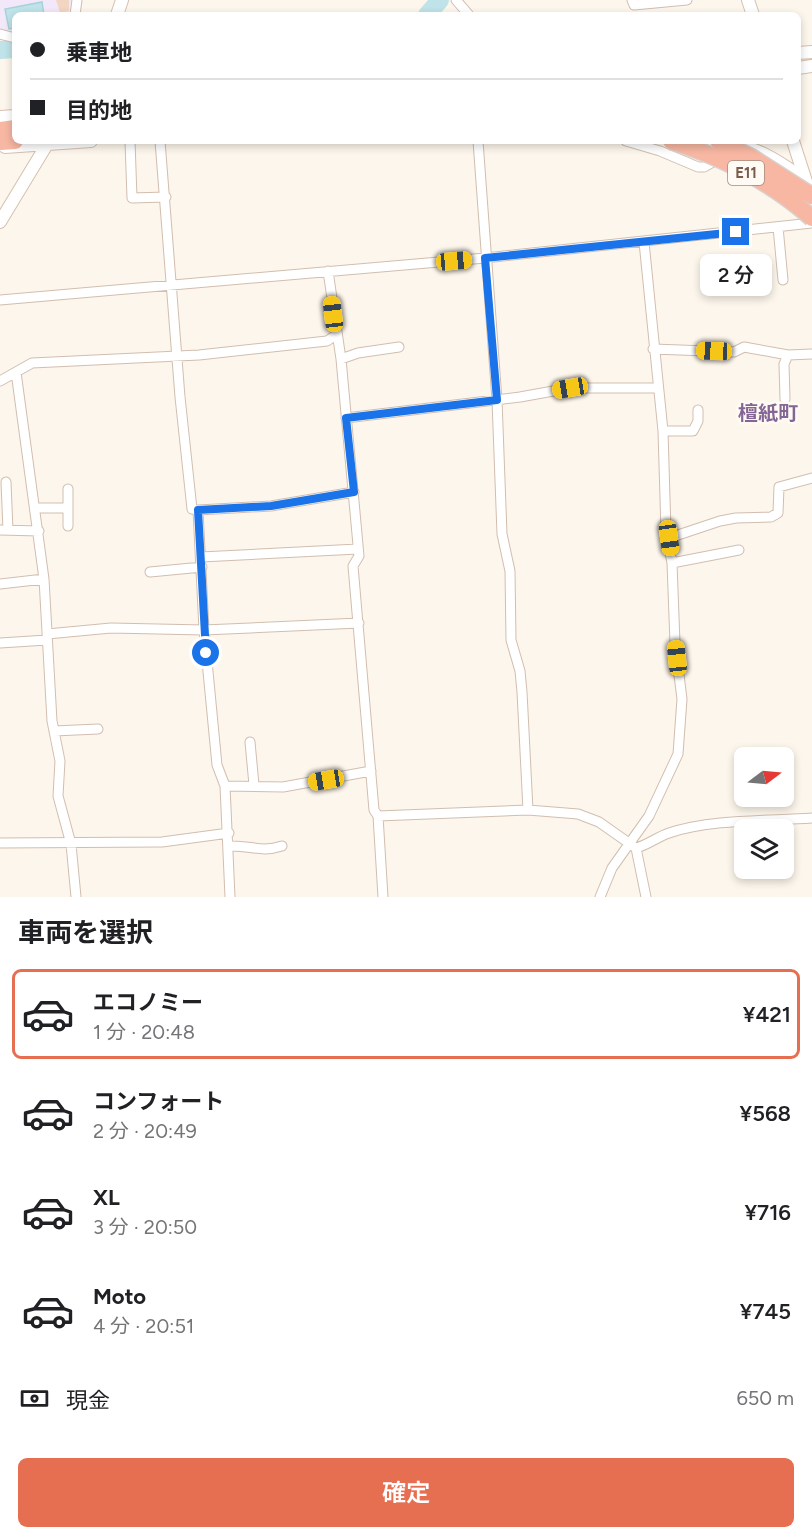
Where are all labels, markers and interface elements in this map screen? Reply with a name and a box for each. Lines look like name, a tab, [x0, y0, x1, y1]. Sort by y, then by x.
text: 乗車地	[66, 39, 132, 66]
text: 目的地	[66, 97, 132, 124]
road number: E11	[728, 161, 764, 185]
route end	[722, 218, 749, 245]
car	[435, 250, 473, 272]
callout: 2 分	[700, 253, 772, 295]
text: 2 分	[718, 263, 754, 287]
car	[322, 295, 344, 333]
car	[696, 341, 732, 361]
car	[551, 376, 589, 400]
district label: 檀紙町	[738, 401, 798, 425]
car	[658, 519, 680, 557]
route start	[192, 639, 219, 666]
car	[666, 639, 688, 677]
north arrow	[734, 747, 794, 807]
map controls	[734, 747, 794, 879]
car	[307, 768, 345, 792]
button: layers	[734, 819, 794, 879]
text: 車両を選択	[18, 916, 153, 949]
icon: car	[21, 987, 75, 1041]
text: エコノミー	[93, 989, 203, 1016]
text: ¥421	[743, 1001, 791, 1028]
text: 1 分 · 20:48	[93, 1020, 195, 1044]
icon: car	[21, 1086, 75, 1140]
text: コンフォート	[93, 1088, 224, 1115]
text: ¥568	[740, 1100, 791, 1127]
text: 2 分 · 20:49	[93, 1119, 197, 1143]
text: XL	[93, 1184, 120, 1211]
icon: car	[21, 1185, 75, 1239]
text: ¥716	[744, 1199, 791, 1226]
text: 3 分 · 20:50	[93, 1215, 197, 1239]
text: Moto	[93, 1283, 146, 1310]
icon: car	[21, 1284, 75, 1338]
text: ¥745	[740, 1298, 791, 1325]
text: 4 分 · 20:51	[93, 1314, 194, 1338]
icon: cash	[18, 1382, 51, 1415]
text: 650 m	[736, 1386, 794, 1410]
text: 現金	[66, 1387, 110, 1414]
button: 確定	[18, 1458, 794, 1527]

